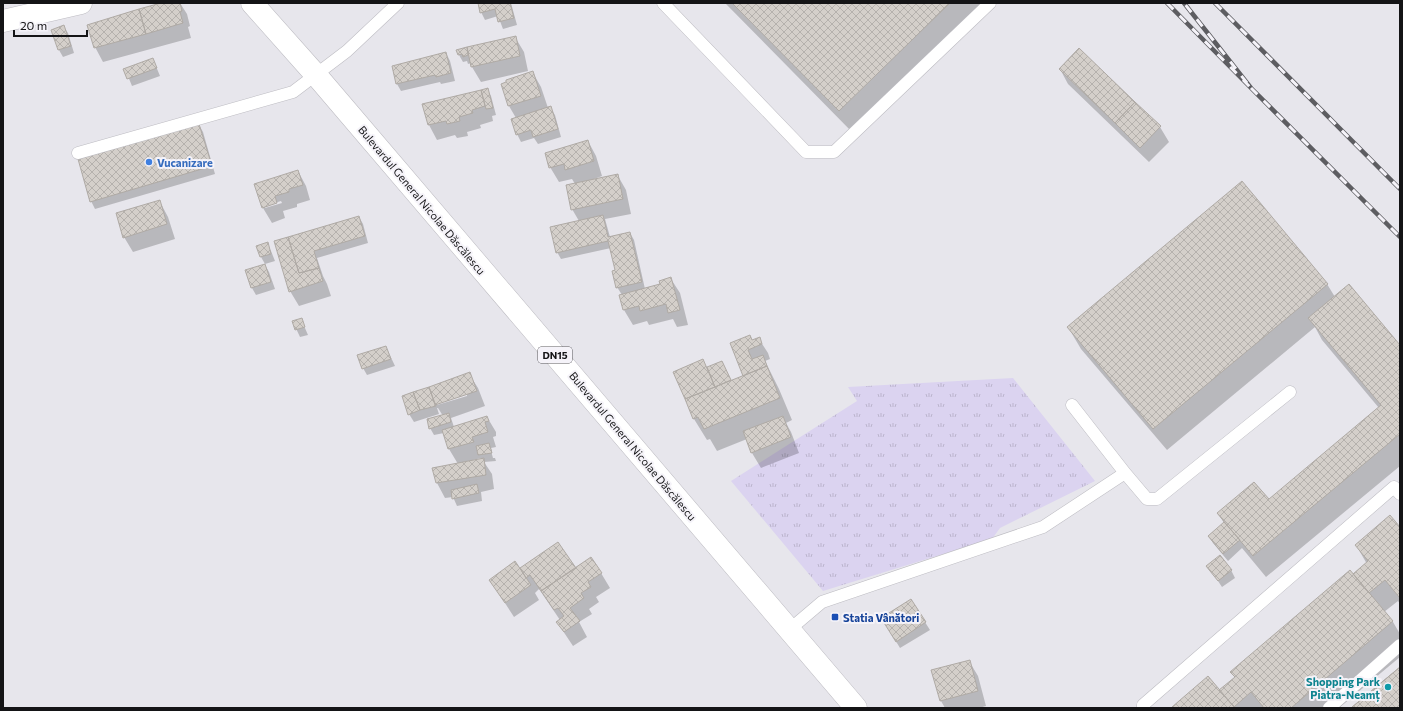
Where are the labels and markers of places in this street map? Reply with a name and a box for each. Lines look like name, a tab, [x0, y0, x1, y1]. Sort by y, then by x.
place label: Vucanizare	[157, 156, 213, 169]
marker: Vucanizare	[144, 157, 154, 167]
place label: Statia Vânători	[843, 611, 919, 624]
marker: Statia Vânători	[830, 612, 840, 622]
place label: Shopping Park Piatra-Neamț	[1306, 675, 1381, 702]
marker: Shopping Park Piatra-Neamț	[1383, 682, 1393, 692]

